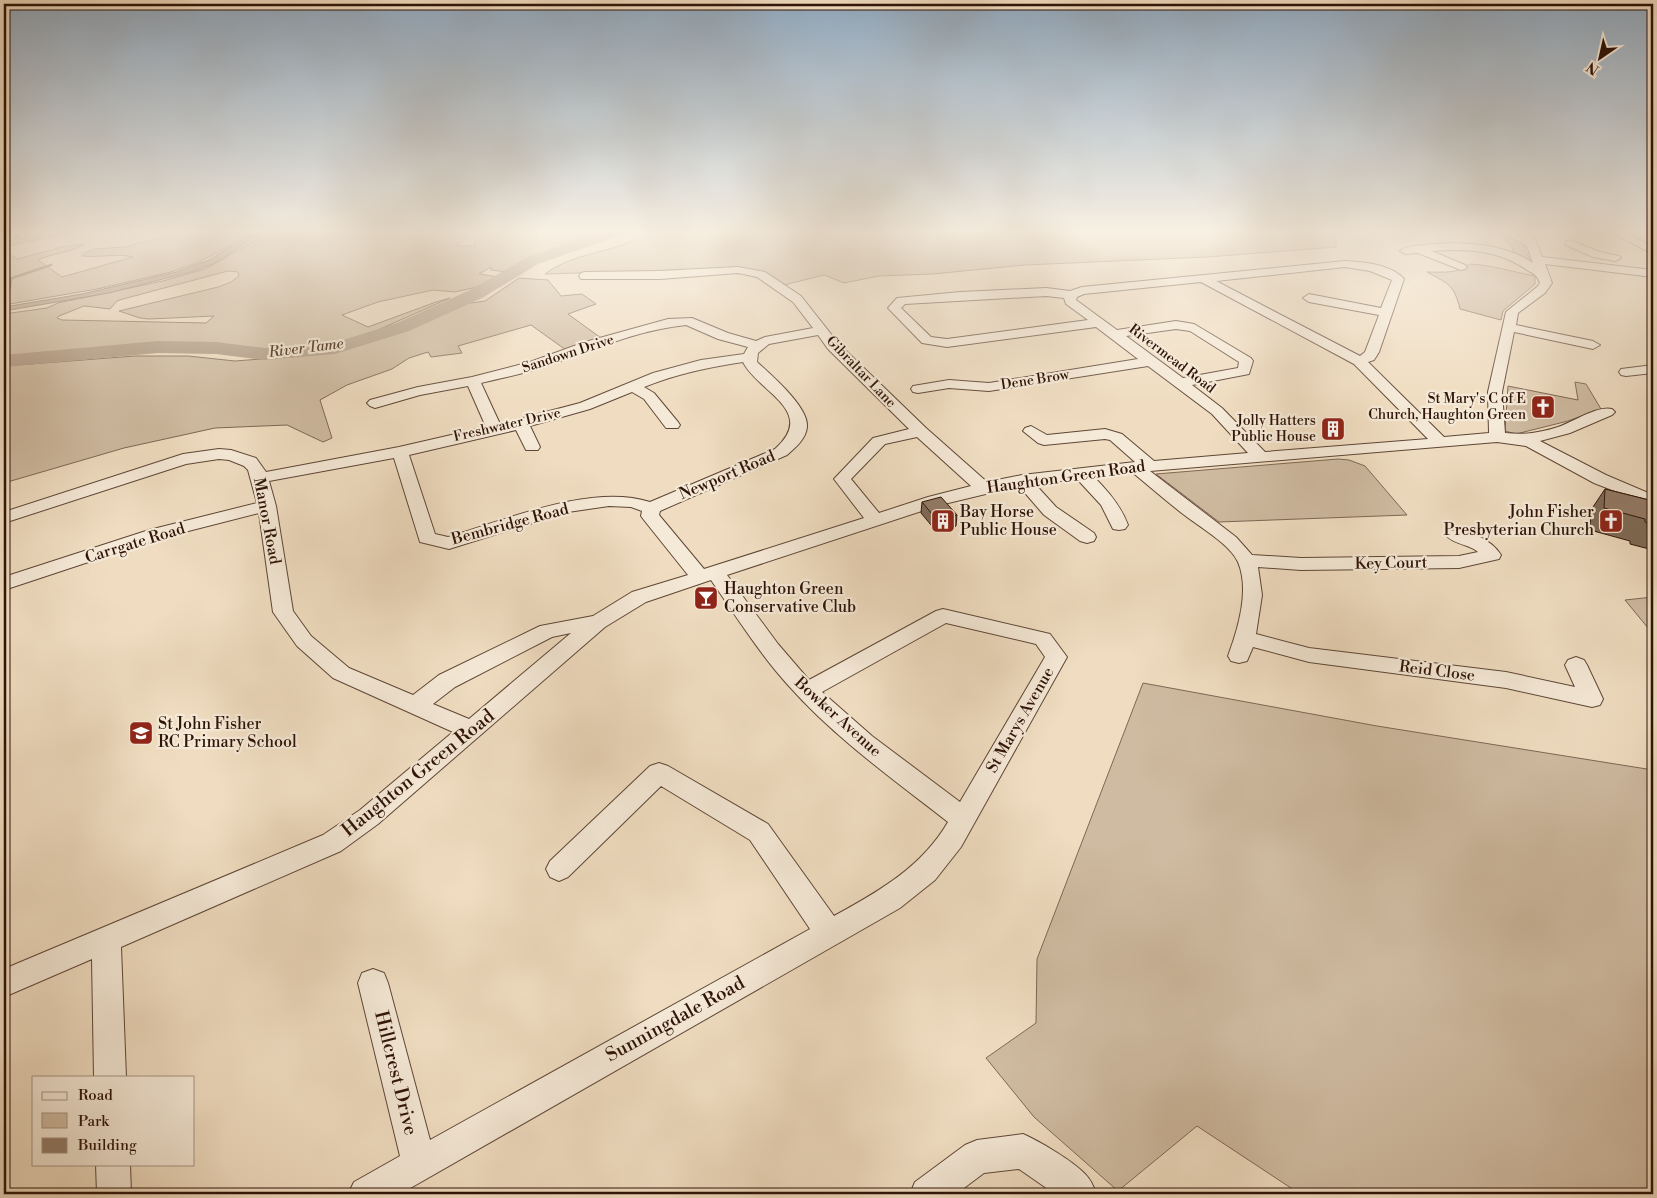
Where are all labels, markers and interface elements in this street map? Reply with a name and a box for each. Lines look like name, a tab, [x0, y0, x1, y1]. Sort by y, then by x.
north arrow	[1574, 32, 1624, 82]
text: N	[1584, 57, 1603, 79]
street label: Rivermead Road	[1125, 320, 1219, 398]
street label: Sandown Drive	[520, 331, 616, 377]
street label: Gibraltar Lane	[822, 332, 900, 412]
water label: River Tame	[266, 334, 345, 362]
street label: Dene Brow	[999, 366, 1071, 394]
place label: St Mary's C of E Church, Haughton Green	[1368, 390, 1527, 424]
church icon: St Mary's C of E Church, Haughton Green	[1530, 394, 1556, 420]
street label: Freshwater Drive	[451, 404, 563, 446]
place label: Jolly Hatters Public House	[1231, 412, 1316, 446]
building icon: Jolly Hatters Public House	[1320, 416, 1346, 442]
street label: Newport Road	[676, 446, 778, 504]
street label: Haughton Green Road	[985, 456, 1147, 498]
street label: Manor Road	[249, 476, 285, 566]
street label: Bembridge Road	[448, 499, 571, 550]
place label: Bay Horse Public House	[959, 502, 1057, 540]
place label: John Fisher Presbyterian Church	[1444, 502, 1594, 540]
building icon: Bay Horse Public House	[930, 508, 956, 534]
church icon: John Fisher Presbyterian Church	[1598, 508, 1624, 534]
street label: Carrgate Road	[83, 518, 187, 568]
street label: Key Court	[1354, 552, 1428, 574]
place label: Haughton Green Conservative Club	[724, 579, 856, 617]
bar icon: Haughton Green Conservative Club	[693, 585, 719, 611]
street label: Reid Close	[1398, 656, 1476, 686]
street label: St Marys Avenue	[982, 664, 1058, 776]
street label: Bowker Avenue	[790, 672, 886, 761]
street label: Haughton Green Road	[337, 704, 499, 842]
place label: St John Fisher RC Primary School	[158, 714, 297, 752]
school or university icon: St John Fisher RC Primary School	[128, 720, 154, 746]
street label: Sunningdale Road	[601, 971, 749, 1067]
street label: Hillcrest Drive	[369, 1008, 423, 1138]
legend	[32, 1076, 195, 1166]
text: Road	[78, 1086, 113, 1105]
text: Park	[78, 1112, 110, 1131]
text: Building	[77, 1136, 137, 1155]

